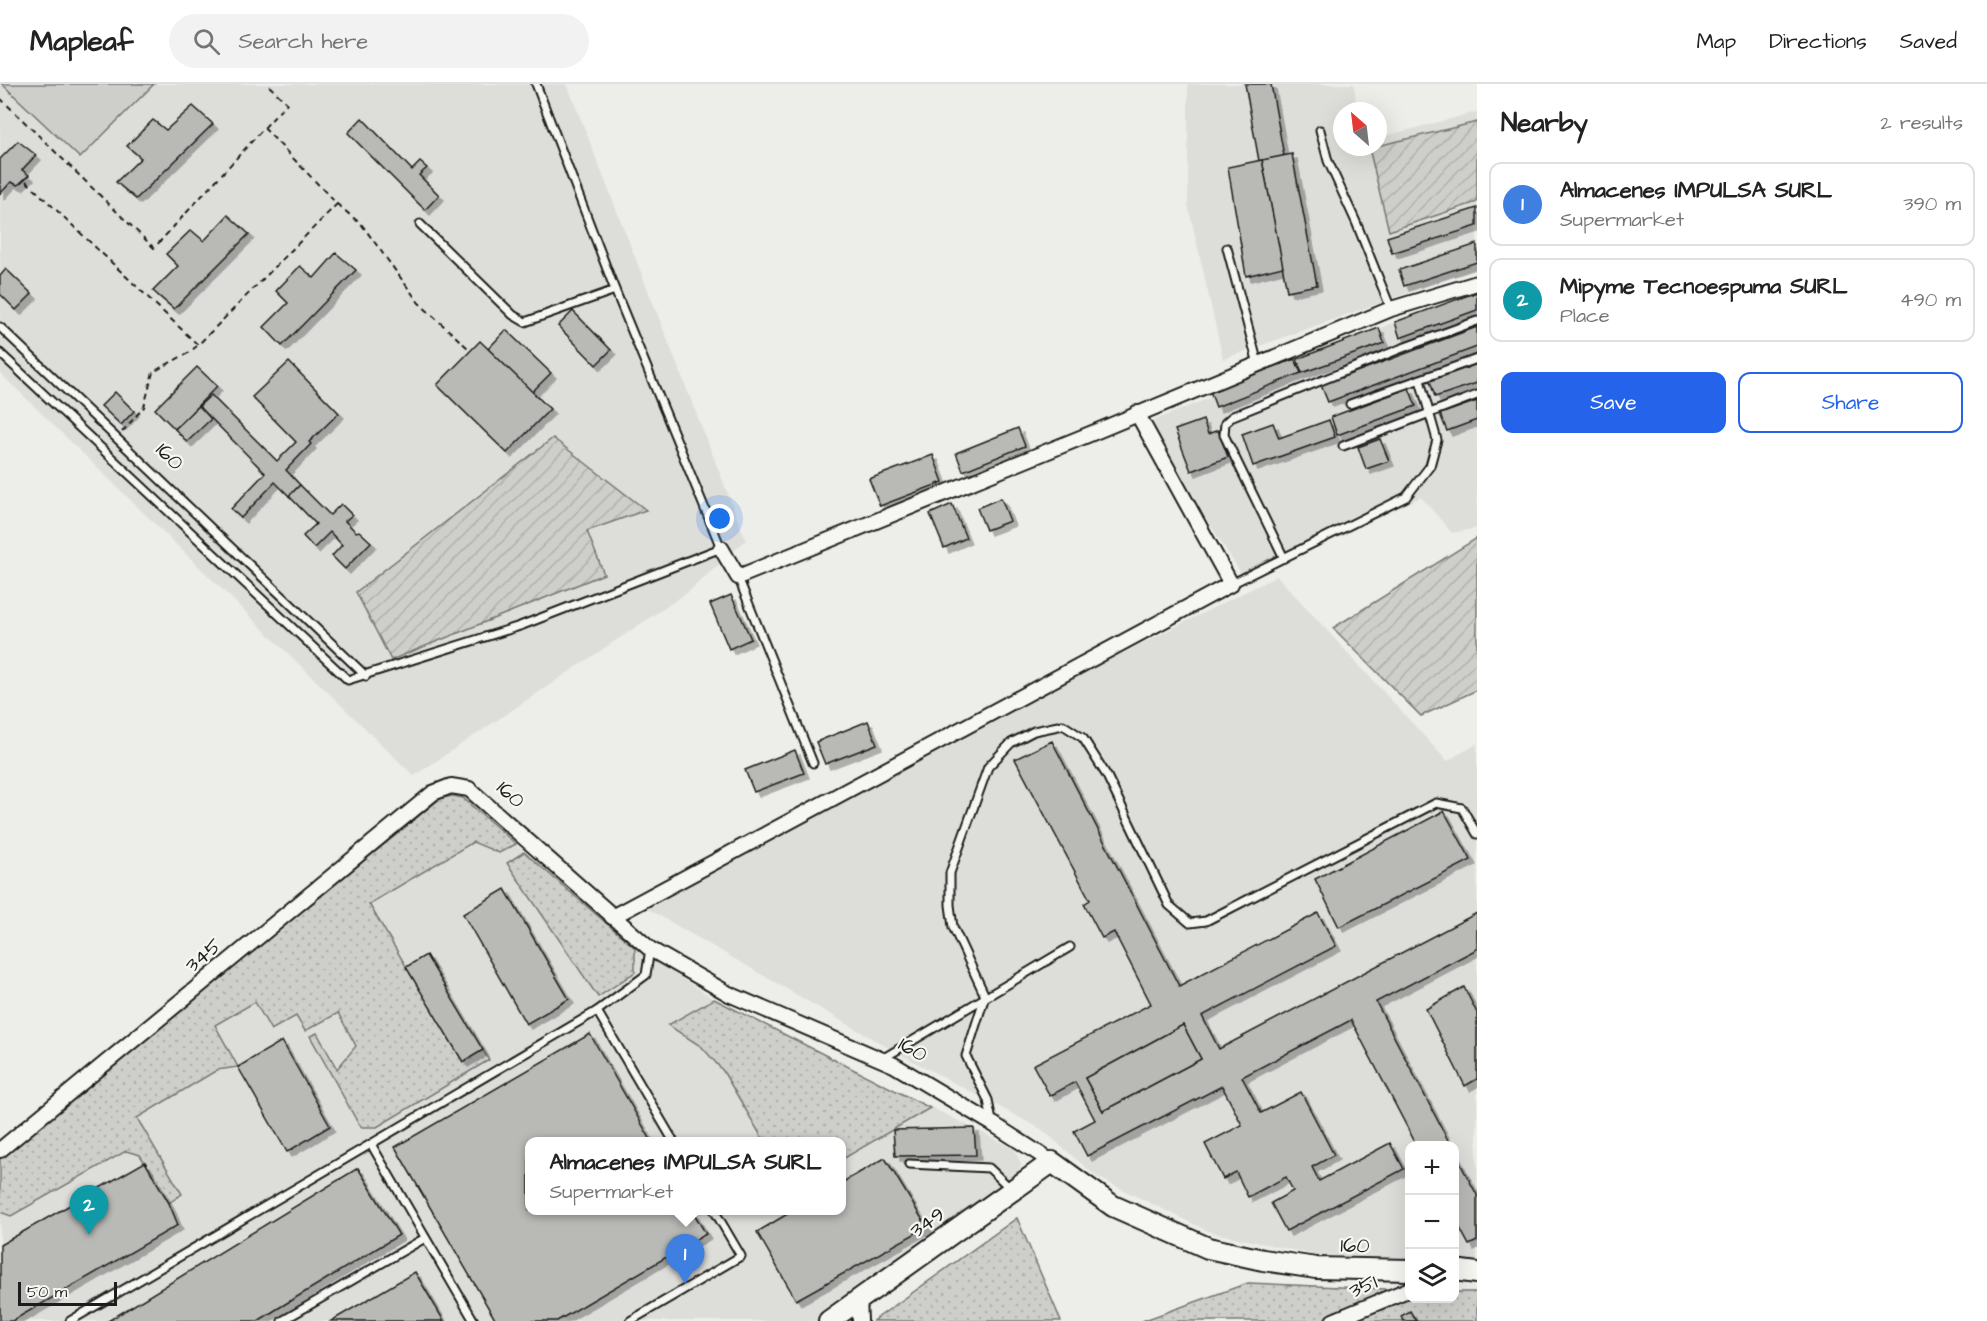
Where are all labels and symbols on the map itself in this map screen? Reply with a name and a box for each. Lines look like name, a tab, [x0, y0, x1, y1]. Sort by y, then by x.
north arrow	[1333, 102, 1387, 156]
street label: 160	[149, 436, 190, 477]
your location	[705, 504, 734, 533]
street label: 160	[490, 774, 531, 815]
street label: 345	[179, 931, 228, 979]
street label: 160	[893, 1030, 933, 1069]
pin: 2	[70, 1186, 109, 1235]
street label: 349	[904, 1200, 951, 1245]
street label: 160	[1340, 1231, 1370, 1260]
pin: 1	[666, 1234, 704, 1284]
street label: 351	[1345, 1267, 1382, 1305]
scale bar	[18, 1279, 117, 1306]

